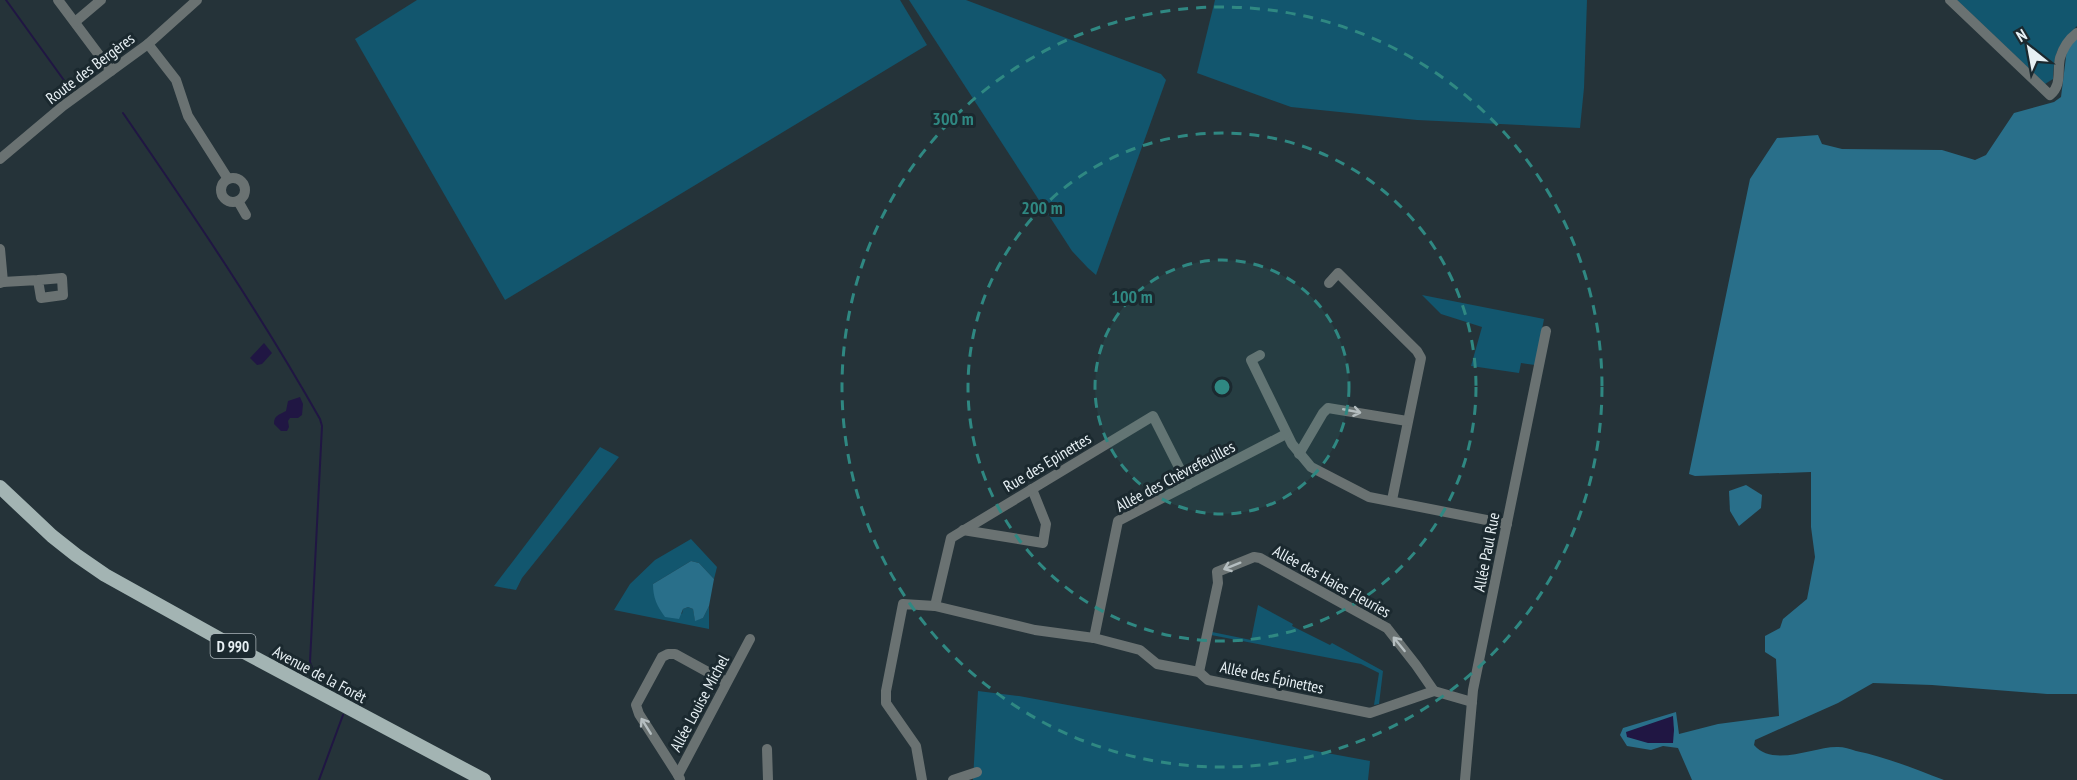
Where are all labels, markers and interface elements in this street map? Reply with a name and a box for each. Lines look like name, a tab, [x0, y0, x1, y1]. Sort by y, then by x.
north arrow	[1999, 18, 2059, 78]
text: N	[2012, 24, 2030, 46]
street label: Route des Bergères	[42, 28, 138, 108]
text: 300 m	[932, 107, 974, 130]
text: 200 m	[1021, 196, 1063, 219]
text: 100 m	[1111, 285, 1153, 308]
centre of rings	[1212, 377, 1232, 397]
one-way arrow	[1342, 406, 1361, 417]
street label: Rue des Epinettes	[1000, 428, 1094, 496]
street label: Allée des Chèvrefeuilles	[1112, 436, 1238, 516]
street label: Allée Paul Rue	[1469, 511, 1503, 593]
street label: Allée des Haies Fleuries	[1270, 540, 1394, 622]
one-way arrow	[1223, 561, 1242, 572]
road number: D 990	[210, 634, 256, 658]
one-way arrow	[1393, 636, 1406, 652]
street label: Avenue de la Forêt	[270, 641, 371, 707]
street label: Allée Louise Michel	[665, 651, 733, 755]
street label: Allée des Épinettes	[1218, 656, 1326, 698]
one-way arrow	[640, 718, 652, 735]

